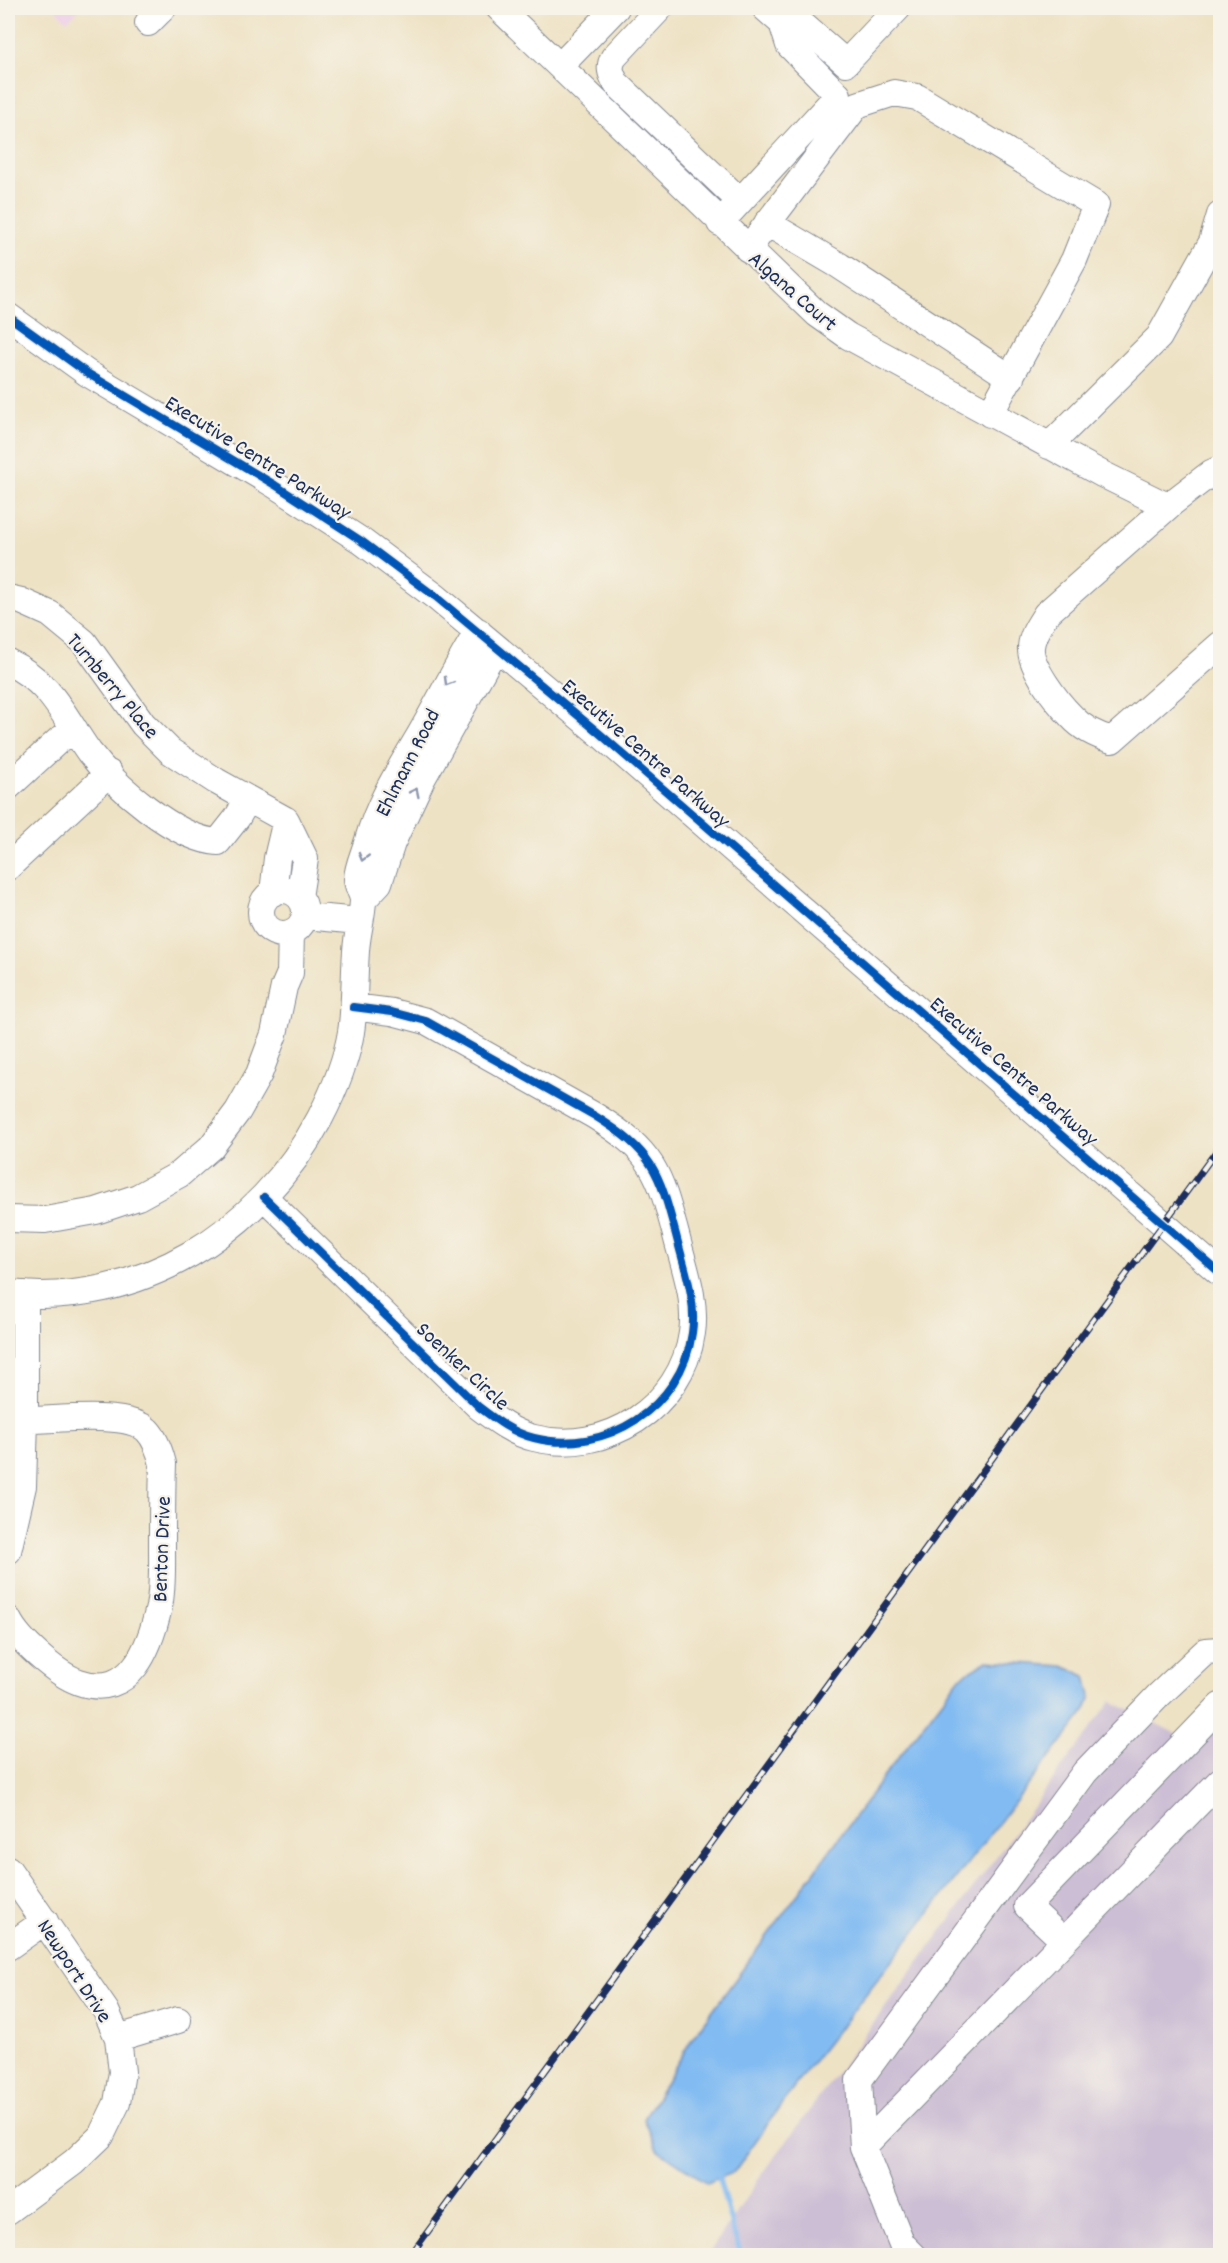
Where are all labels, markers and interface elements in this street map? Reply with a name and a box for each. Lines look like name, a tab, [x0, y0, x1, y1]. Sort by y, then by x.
street label: Algana Court	[740, 245, 843, 340]
street label: Executive Centre Parkway	[158, 389, 357, 530]
street label: Turnberry Place	[58, 627, 165, 747]
street label: Executive Centre Parkway	[553, 672, 737, 838]
one-way arrow	[444, 676, 456, 686]
street label: Ehlmann Road	[369, 704, 450, 823]
one-way arrow	[408, 787, 420, 798]
one-way arrow	[358, 851, 370, 861]
street label: Executive Centre Parkway	[921, 990, 1105, 1156]
street label: Soenker Circle	[408, 1316, 515, 1419]
street label: Benton Drive	[146, 1496, 181, 1603]
street label: Newport Drive	[28, 1914, 118, 2030]

